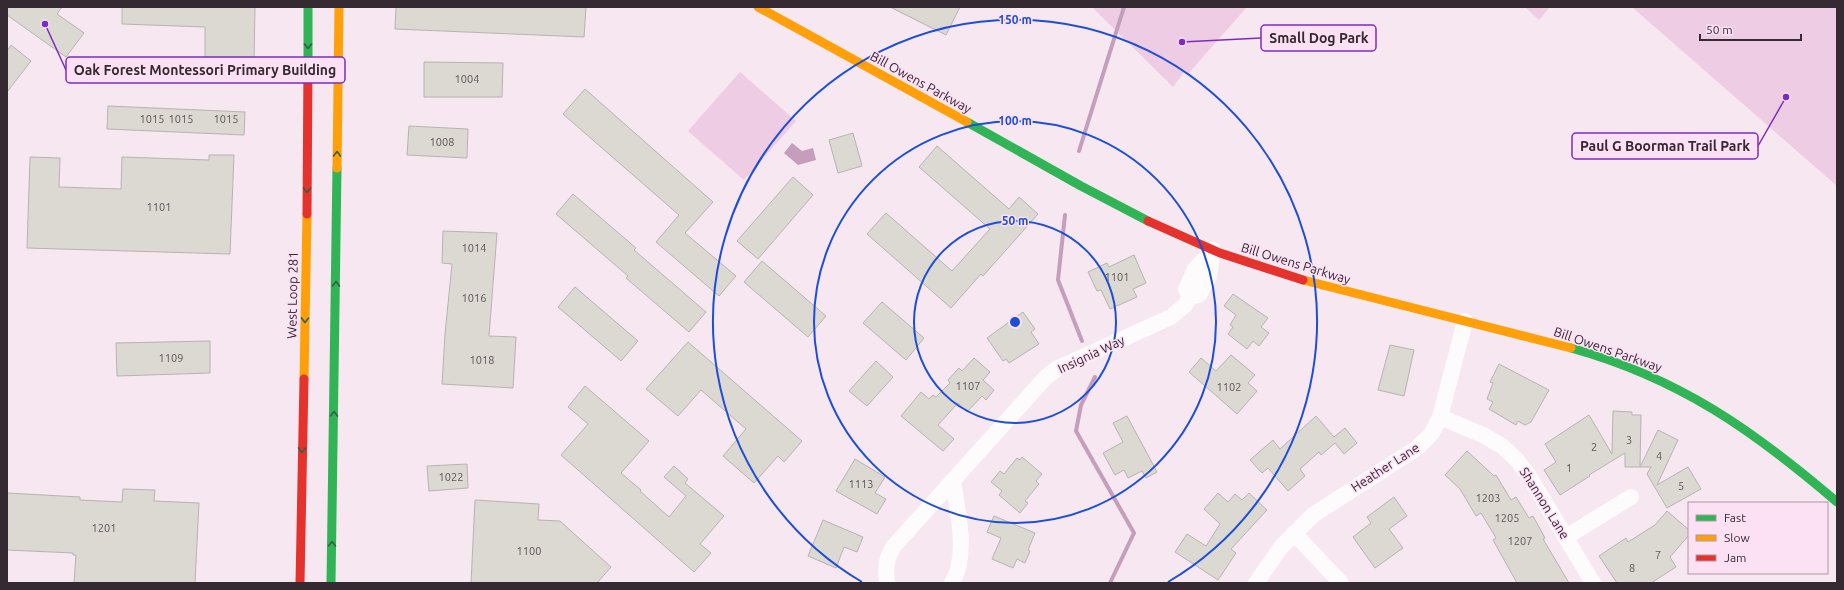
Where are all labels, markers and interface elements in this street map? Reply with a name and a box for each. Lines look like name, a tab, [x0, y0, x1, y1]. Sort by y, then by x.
text: 150 m	[998, 13, 1032, 26]
scale bar	[1700, 16, 1801, 42]
text: 50 m	[1706, 23, 1733, 36]
callout: Small Dog Park	[1261, 25, 1376, 51]
text: Small Dog Park	[1269, 30, 1369, 46]
one-way arrow	[304, 43, 312, 49]
street label: Bill Owens Parkway	[868, 48, 974, 116]
callout: Oak Forest Montessori Primary Building	[66, 57, 345, 83]
text: Oak Forest Montessori Primary Building	[74, 62, 336, 78]
house number: 1004	[455, 73, 479, 85]
house number: 1015	[140, 113, 164, 125]
house number: 1015	[169, 113, 193, 125]
house number: 1015	[214, 113, 238, 125]
text: 100 m	[998, 114, 1032, 127]
callout: Paul G Boorman Trail Park	[1572, 133, 1758, 159]
house number: 1008	[430, 136, 454, 148]
text: Paul G Boorman Trail Park	[1580, 138, 1750, 154]
one-way arrow	[333, 151, 341, 157]
one-way arrow	[303, 187, 311, 193]
house number: 1101	[147, 201, 171, 213]
text: 50 m	[1002, 214, 1028, 227]
street label: Bill Owens Parkway	[1240, 240, 1352, 286]
house number: 1014	[462, 242, 486, 254]
street label: West Loop 281	[284, 251, 300, 339]
house number: 1101	[1105, 271, 1129, 283]
one-way arrow	[332, 281, 340, 287]
house number: 1016	[462, 292, 486, 304]
centre of rings	[1008, 315, 1022, 329]
one-way arrow	[300, 317, 309, 323]
street label: Bill Owens Parkway	[1552, 324, 1664, 374]
street label: Insignia Way	[1055, 332, 1127, 376]
house number: 1109	[159, 352, 183, 364]
house number: 1018	[470, 354, 494, 366]
house number: 1107	[956, 380, 980, 392]
house number: 1102	[1217, 381, 1241, 393]
one-way arrow	[330, 411, 338, 417]
house number: 3	[1626, 434, 1632, 446]
street label: Heather Lane	[1348, 440, 1422, 494]
house number: 2	[1591, 441, 1597, 453]
one-way arrow	[298, 447, 306, 453]
house number: 4	[1656, 450, 1662, 462]
house number: 1	[1566, 462, 1572, 474]
street label: Shannon Lane	[1517, 465, 1573, 541]
house number: 1022	[439, 471, 463, 483]
house number: 1113	[849, 478, 873, 490]
house number: 5	[1678, 480, 1684, 492]
house number: 1203	[1476, 492, 1500, 504]
legend	[1688, 502, 1828, 574]
text: Fast	[1724, 511, 1746, 524]
house number: 1205	[1495, 512, 1519, 524]
house number: 1201	[92, 522, 116, 534]
text: Slow	[1724, 531, 1750, 544]
house number: 1207	[1508, 535, 1532, 547]
one-way arrow	[328, 541, 336, 547]
house number: 1100	[517, 545, 541, 557]
house number: 7	[1655, 549, 1661, 561]
text: Jam	[1724, 551, 1746, 564]
house number: 8	[1629, 562, 1635, 574]

